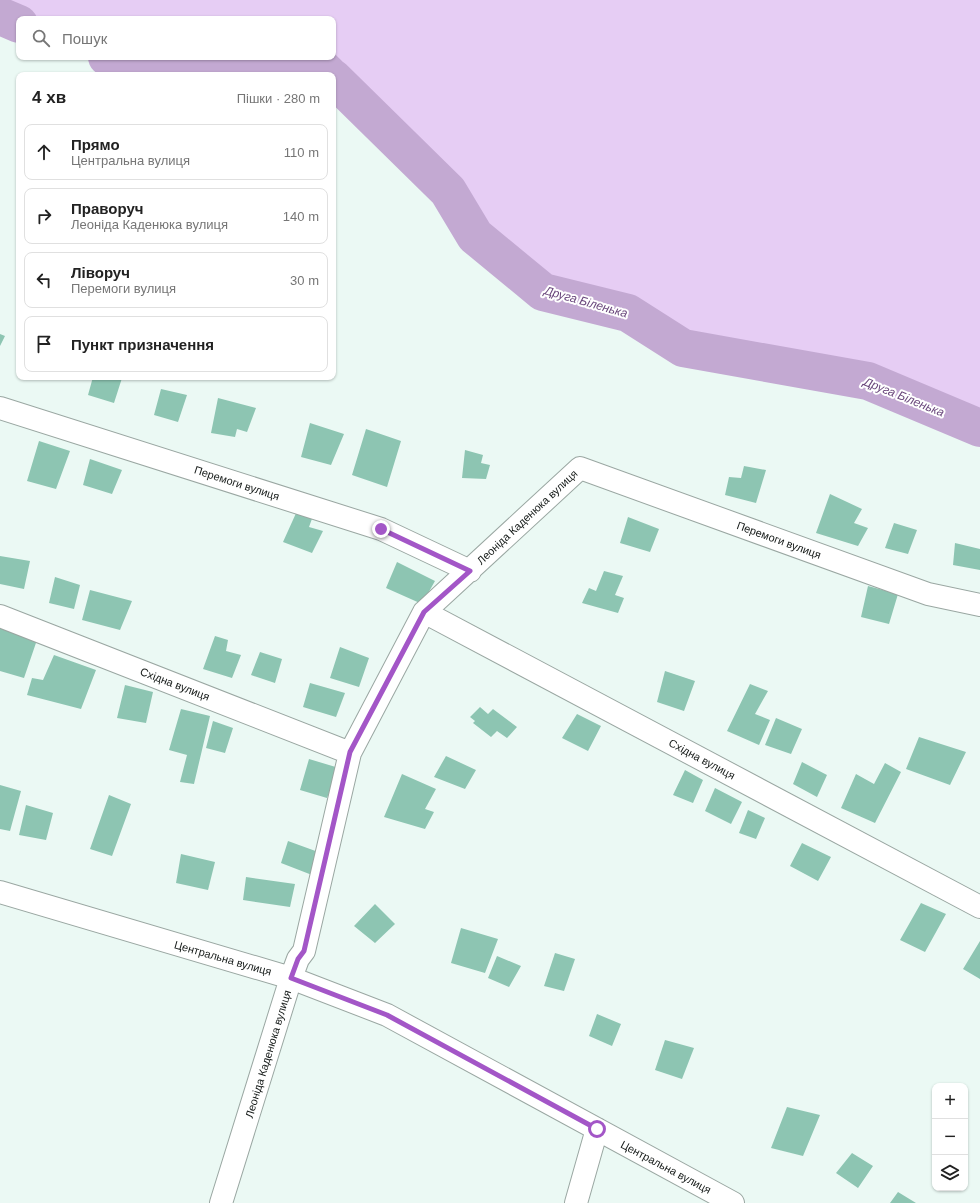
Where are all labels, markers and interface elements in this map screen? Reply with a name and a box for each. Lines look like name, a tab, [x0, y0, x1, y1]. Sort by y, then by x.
search box	[16, 16, 336, 60]
icon: search	[30, 27, 52, 49]
text: Пошук	[62, 30, 107, 47]
text: 4 хв	[32, 88, 66, 107]
text: Пішки · 280 m	[237, 91, 320, 106]
text: Прямо	[71, 136, 120, 153]
icon: ahead	[33, 141, 55, 163]
text: 110 m	[284, 145, 319, 160]
text: Центральна вулиця	[71, 153, 190, 168]
text: Праворуч	[71, 200, 144, 217]
icon: right	[33, 205, 55, 227]
text: 140 m	[283, 209, 319, 224]
text: Леоніда Каденюка вулиця	[71, 217, 228, 232]
text: Ліворуч	[71, 264, 130, 281]
icon: left	[33, 269, 55, 291]
text: 30 m	[290, 273, 319, 288]
text: Перемоги вулиця	[71, 281, 176, 296]
water label: Друга Біленька	[541, 283, 629, 321]
icon: arrive	[33, 333, 55, 355]
text: Пункт призначення	[71, 336, 214, 353]
water label: Друга Біленька	[860, 374, 947, 420]
street label: Перемоги вулиця	[193, 464, 281, 502]
street label: Леоніда Каденюка вулиця	[474, 467, 580, 567]
street label: Перемоги вулиця	[735, 519, 823, 561]
route end	[372, 520, 390, 538]
street label: Східна вулиця	[139, 665, 211, 703]
street label: Східна вулиця	[667, 737, 737, 782]
street label: Центральна вулиця	[173, 938, 273, 978]
street label: Леоніда Каденюка вулиця	[243, 989, 293, 1119]
map controls	[932, 1083, 968, 1191]
button: +	[932, 1083, 968, 1119]
button: −	[932, 1119, 968, 1155]
route start	[588, 1120, 606, 1138]
street label: Центральна вулиця	[619, 1138, 713, 1196]
button: layers	[932, 1155, 968, 1191]

